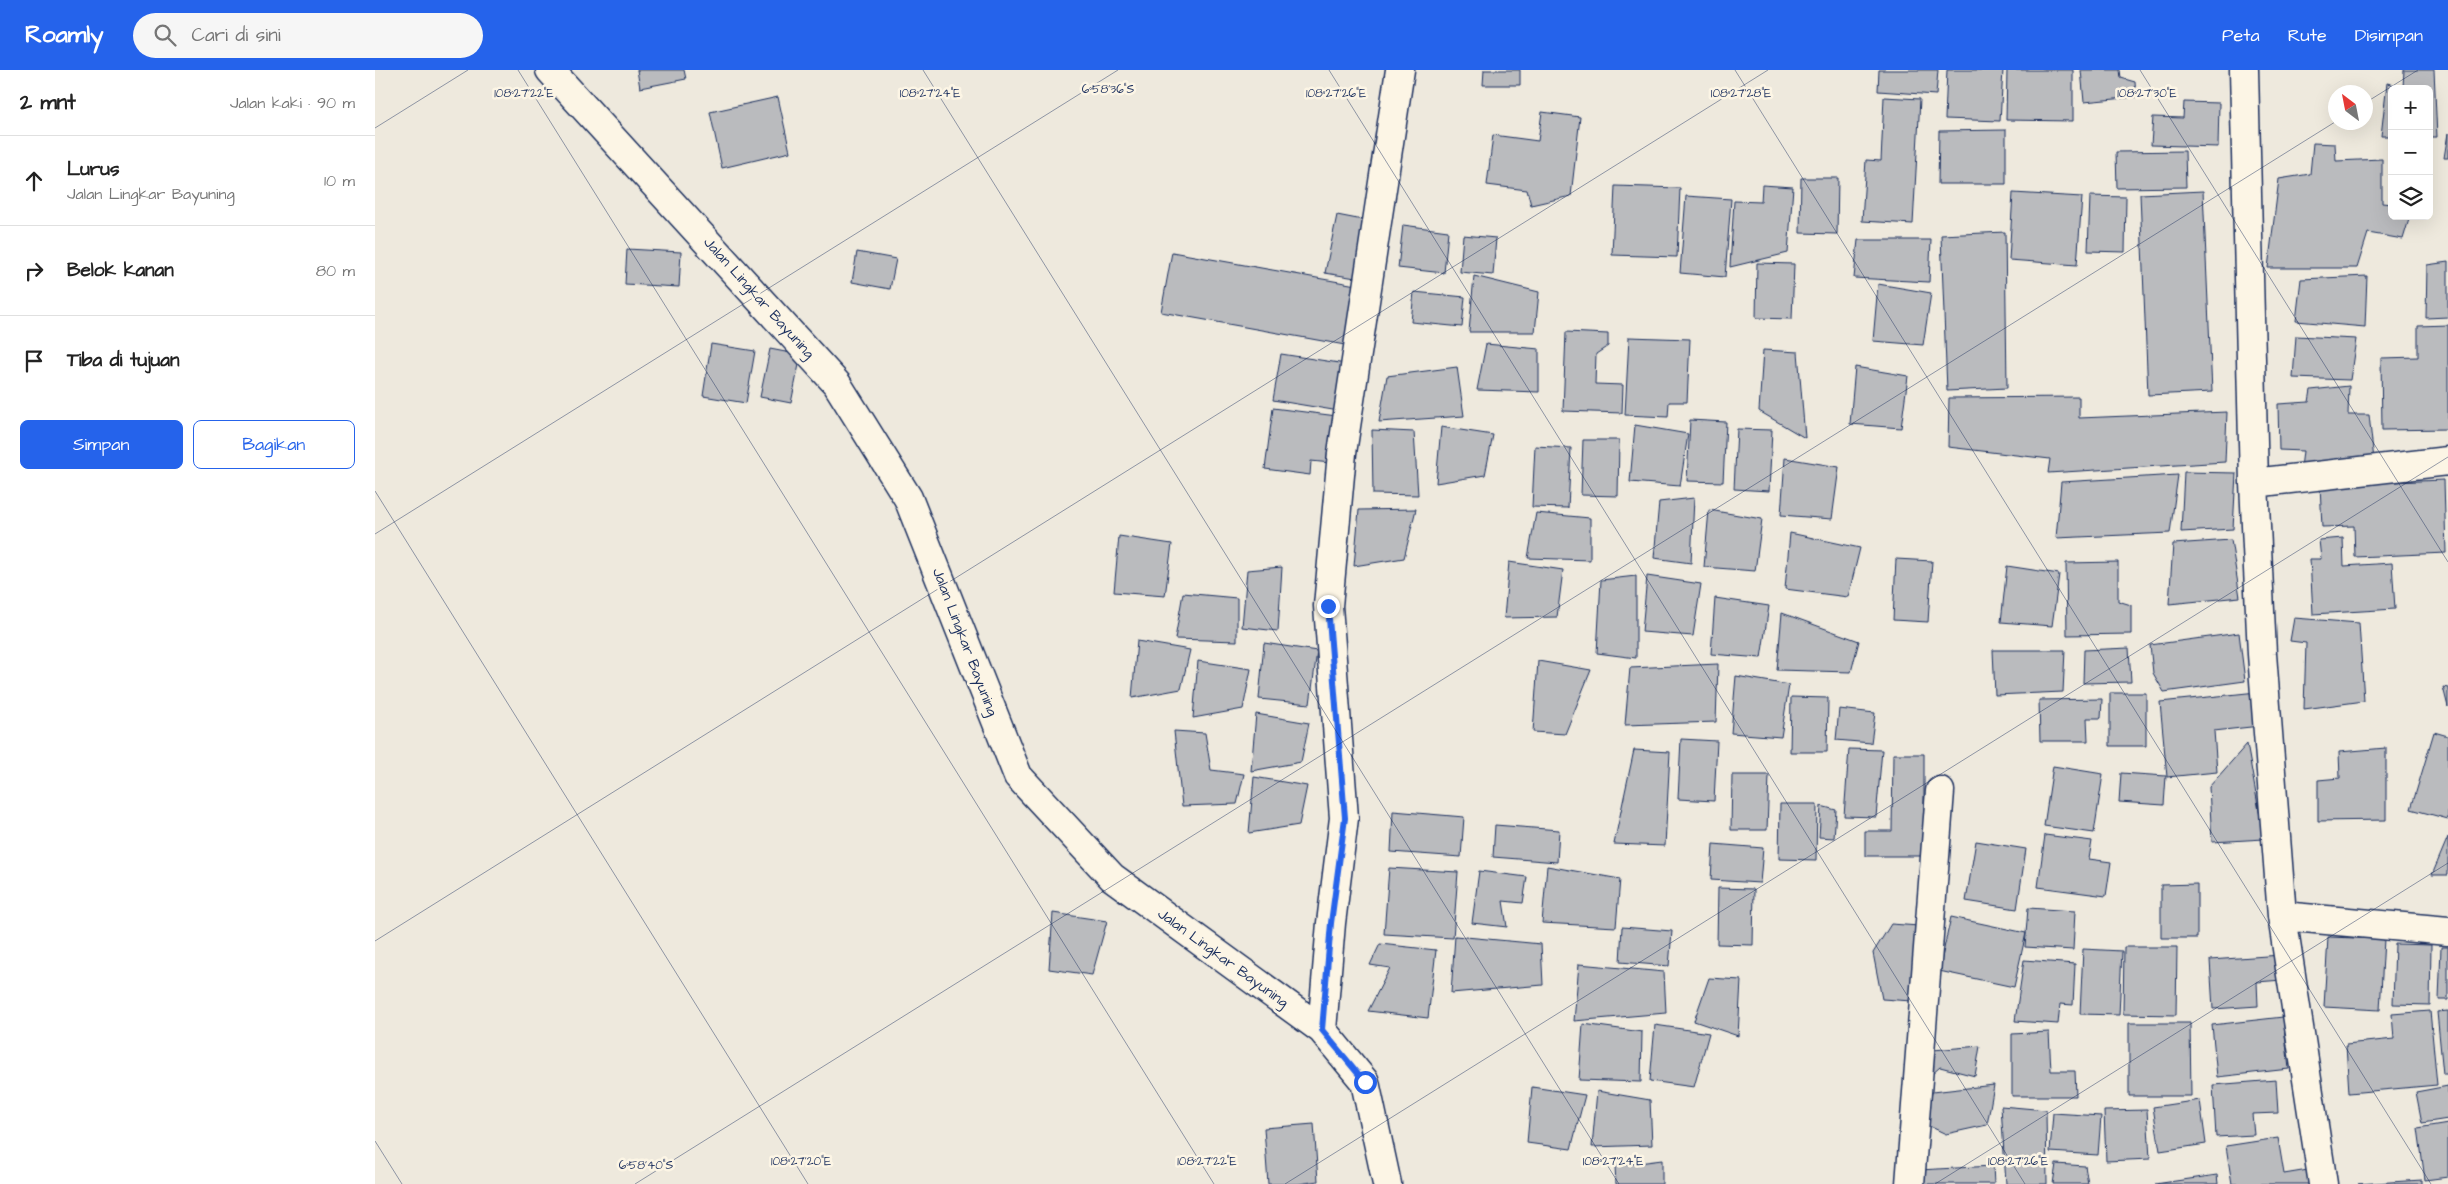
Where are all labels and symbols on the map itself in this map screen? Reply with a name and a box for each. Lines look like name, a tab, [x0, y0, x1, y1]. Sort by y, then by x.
text: 6°58'36"S	[1082, 81, 1135, 98]
text: 108°27'22"E	[494, 85, 554, 102]
text: 108°27'24"E	[900, 85, 960, 102]
text: 108°27'26"E	[1306, 85, 1366, 102]
text: 108°27'28"E	[1711, 85, 1771, 102]
text: 108°27'30"E	[2117, 85, 2177, 102]
north arrow	[2328, 85, 2373, 130]
street label: Jalan Lingkar Bayuning	[698, 233, 820, 364]
street label: Jalan Lingkar Bayuning	[926, 565, 1003, 720]
route end	[1317, 595, 1340, 618]
street label: Jalan Lingkar Bayuning	[1153, 903, 1293, 1014]
route start	[1354, 1071, 1377, 1094]
text: 108°27'20"E	[771, 1153, 831, 1170]
text: 108°27'22"E	[1177, 1153, 1237, 1170]
text: 108°27'24"E	[1583, 1153, 1643, 1170]
text: 108°27'26"E	[1988, 1153, 2048, 1170]
text: 6°58'40"S	[619, 1157, 674, 1174]

